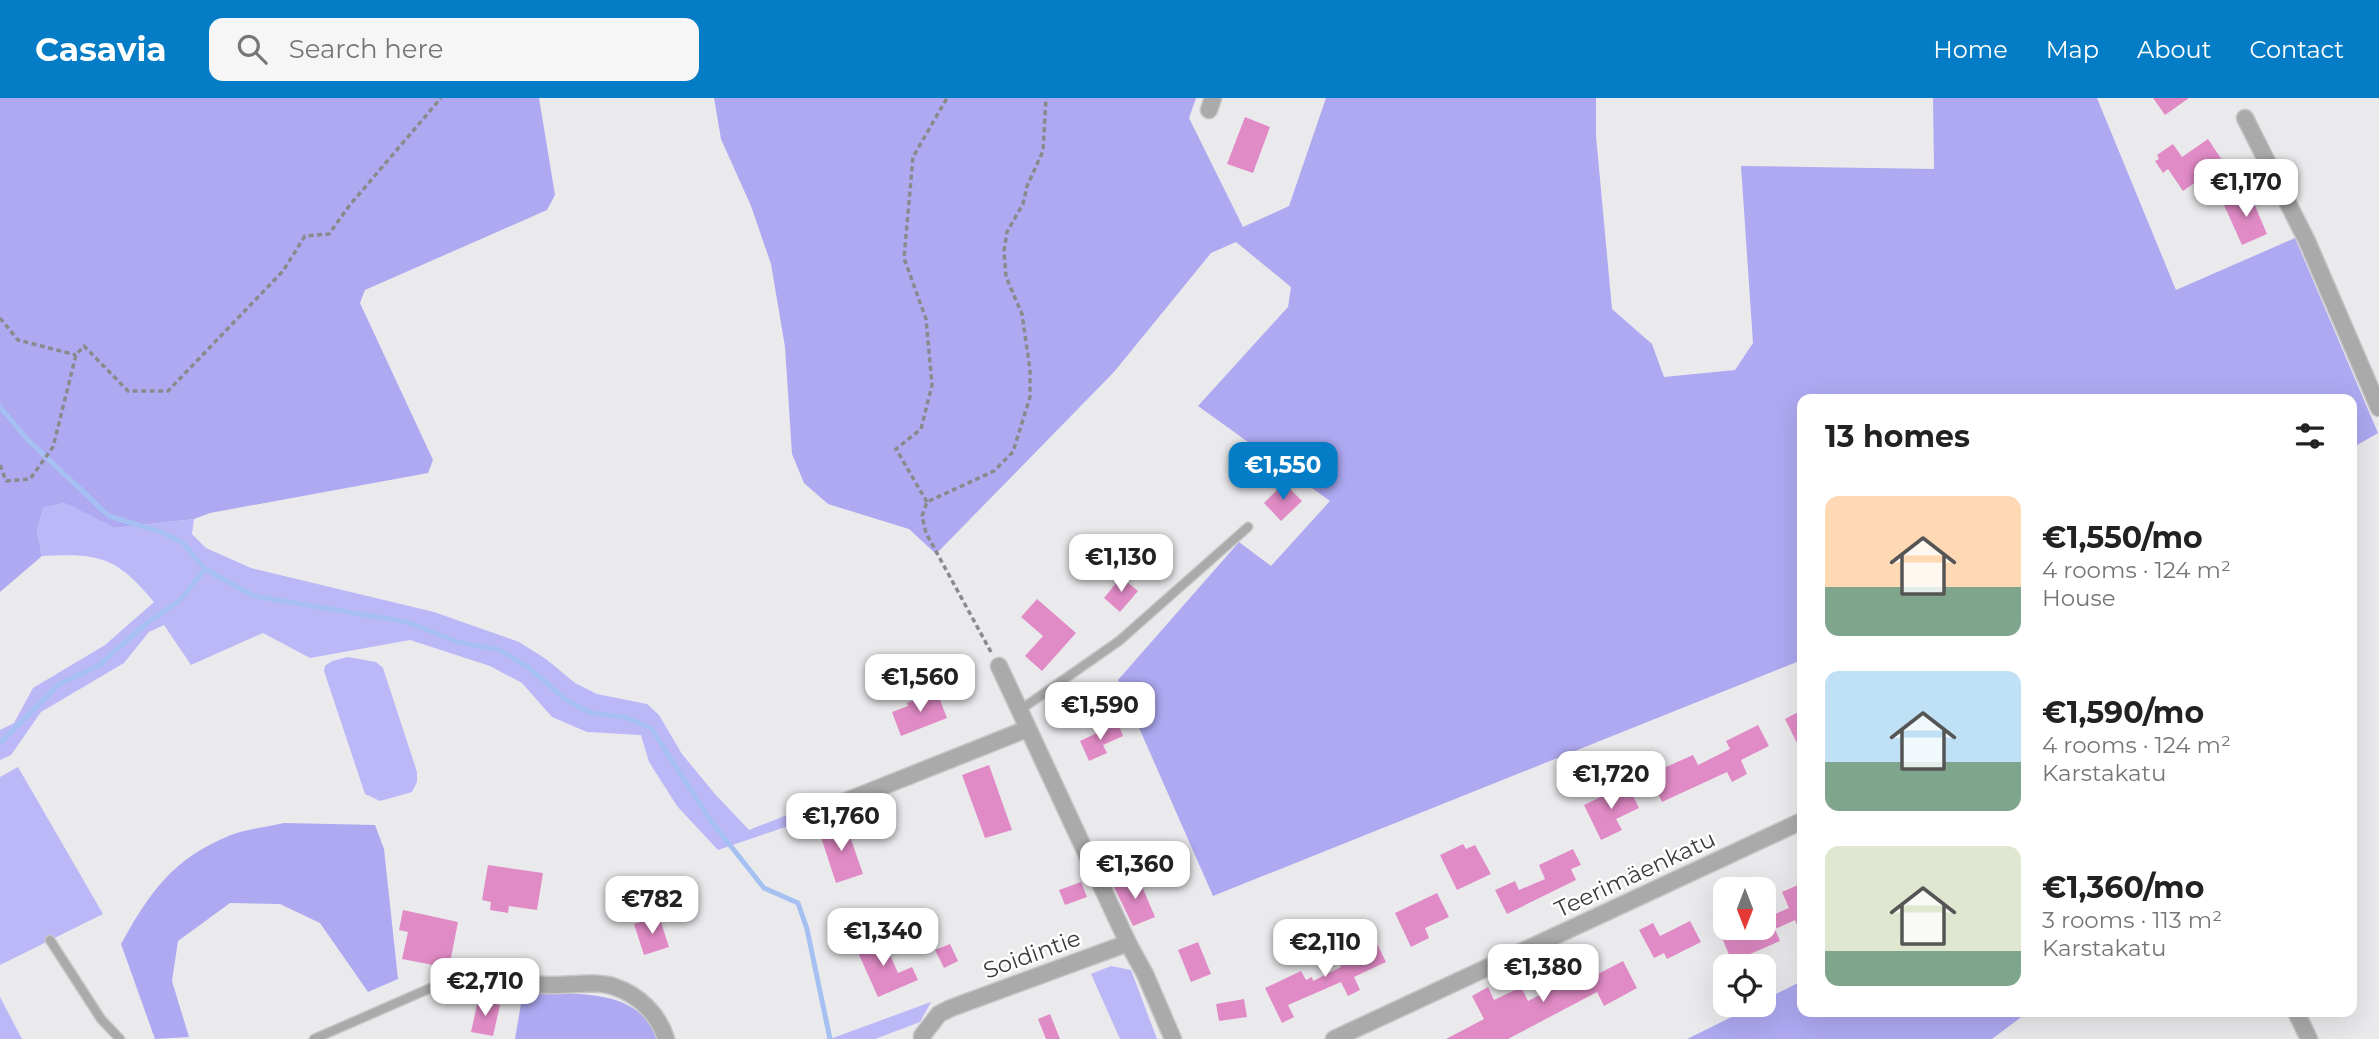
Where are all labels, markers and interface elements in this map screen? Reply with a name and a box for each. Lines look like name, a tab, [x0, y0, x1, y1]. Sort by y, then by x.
search box	[209, 18, 699, 81]
text: Casavia	[35, 29, 167, 69]
icon: search	[233, 30, 271, 68]
text: Search here	[289, 33, 443, 65]
text: Home	[1933, 35, 2008, 64]
text: Map	[2046, 35, 2099, 64]
text: About	[2137, 35, 2211, 64]
text: Contact	[2249, 35, 2344, 64]
pin: €1,170	[2189, 159, 2303, 219]
text: €1,170	[2210, 168, 2282, 196]
icon: filters	[2291, 417, 2329, 455]
text: 13 homes	[1825, 418, 1970, 455]
pin: €1,550	[1226, 442, 1340, 502]
text: €1,550	[1245, 451, 1321, 479]
text: €1,550/mo	[2042, 519, 2203, 556]
icon: home	[1881, 524, 1965, 608]
pin: €1,130	[1064, 534, 1178, 594]
text: €1,130	[1085, 543, 1157, 571]
text: 4 rooms · 124 m²	[2042, 556, 2231, 584]
text: House	[2042, 584, 2116, 612]
pin: €1,560	[863, 654, 977, 714]
text: €1,560	[881, 663, 959, 691]
pin: €1,590	[1043, 682, 1157, 742]
text: €1,590	[1061, 691, 1139, 719]
text: €1,590/mo	[2042, 694, 2204, 731]
icon: home	[1881, 699, 1965, 783]
text: 4 rooms · 124 m²	[2042, 731, 2231, 759]
pin: €1,720	[1554, 752, 1668, 811]
text: Karstakatu	[2042, 759, 2166, 787]
text: €1,720	[1573, 760, 1650, 788]
pin: €1,760	[784, 794, 898, 853]
text: €1,760	[802, 802, 880, 830]
street label: Teerimäenkatu	[1550, 824, 1720, 924]
pin: €1,360	[1078, 842, 1192, 901]
text: €1,360	[1096, 850, 1174, 878]
text: €1,360/mo	[2042, 869, 2204, 906]
icon: home	[1881, 874, 1965, 958]
pin: €782	[611, 876, 693, 936]
north arrow	[1713, 877, 1776, 940]
map controls	[1713, 877, 1776, 1017]
text: €782	[621, 885, 683, 913]
text: 3 rooms · 113 m²	[2042, 906, 2222, 934]
pin: €1,340	[826, 908, 940, 968]
text: €1,340	[843, 917, 923, 945]
pin: €2,110	[1268, 920, 1382, 979]
street label: Soidintie	[980, 923, 1084, 985]
text: €2,110	[1289, 928, 1361, 956]
text: Karstakatu	[2042, 934, 2166, 962]
pin: €1,380	[1486, 944, 1600, 1004]
text: €1,380	[1504, 953, 1582, 981]
button: locate	[1713, 954, 1776, 1017]
pin: €2,710	[428, 958, 542, 1018]
text: €2,710	[446, 967, 524, 995]

